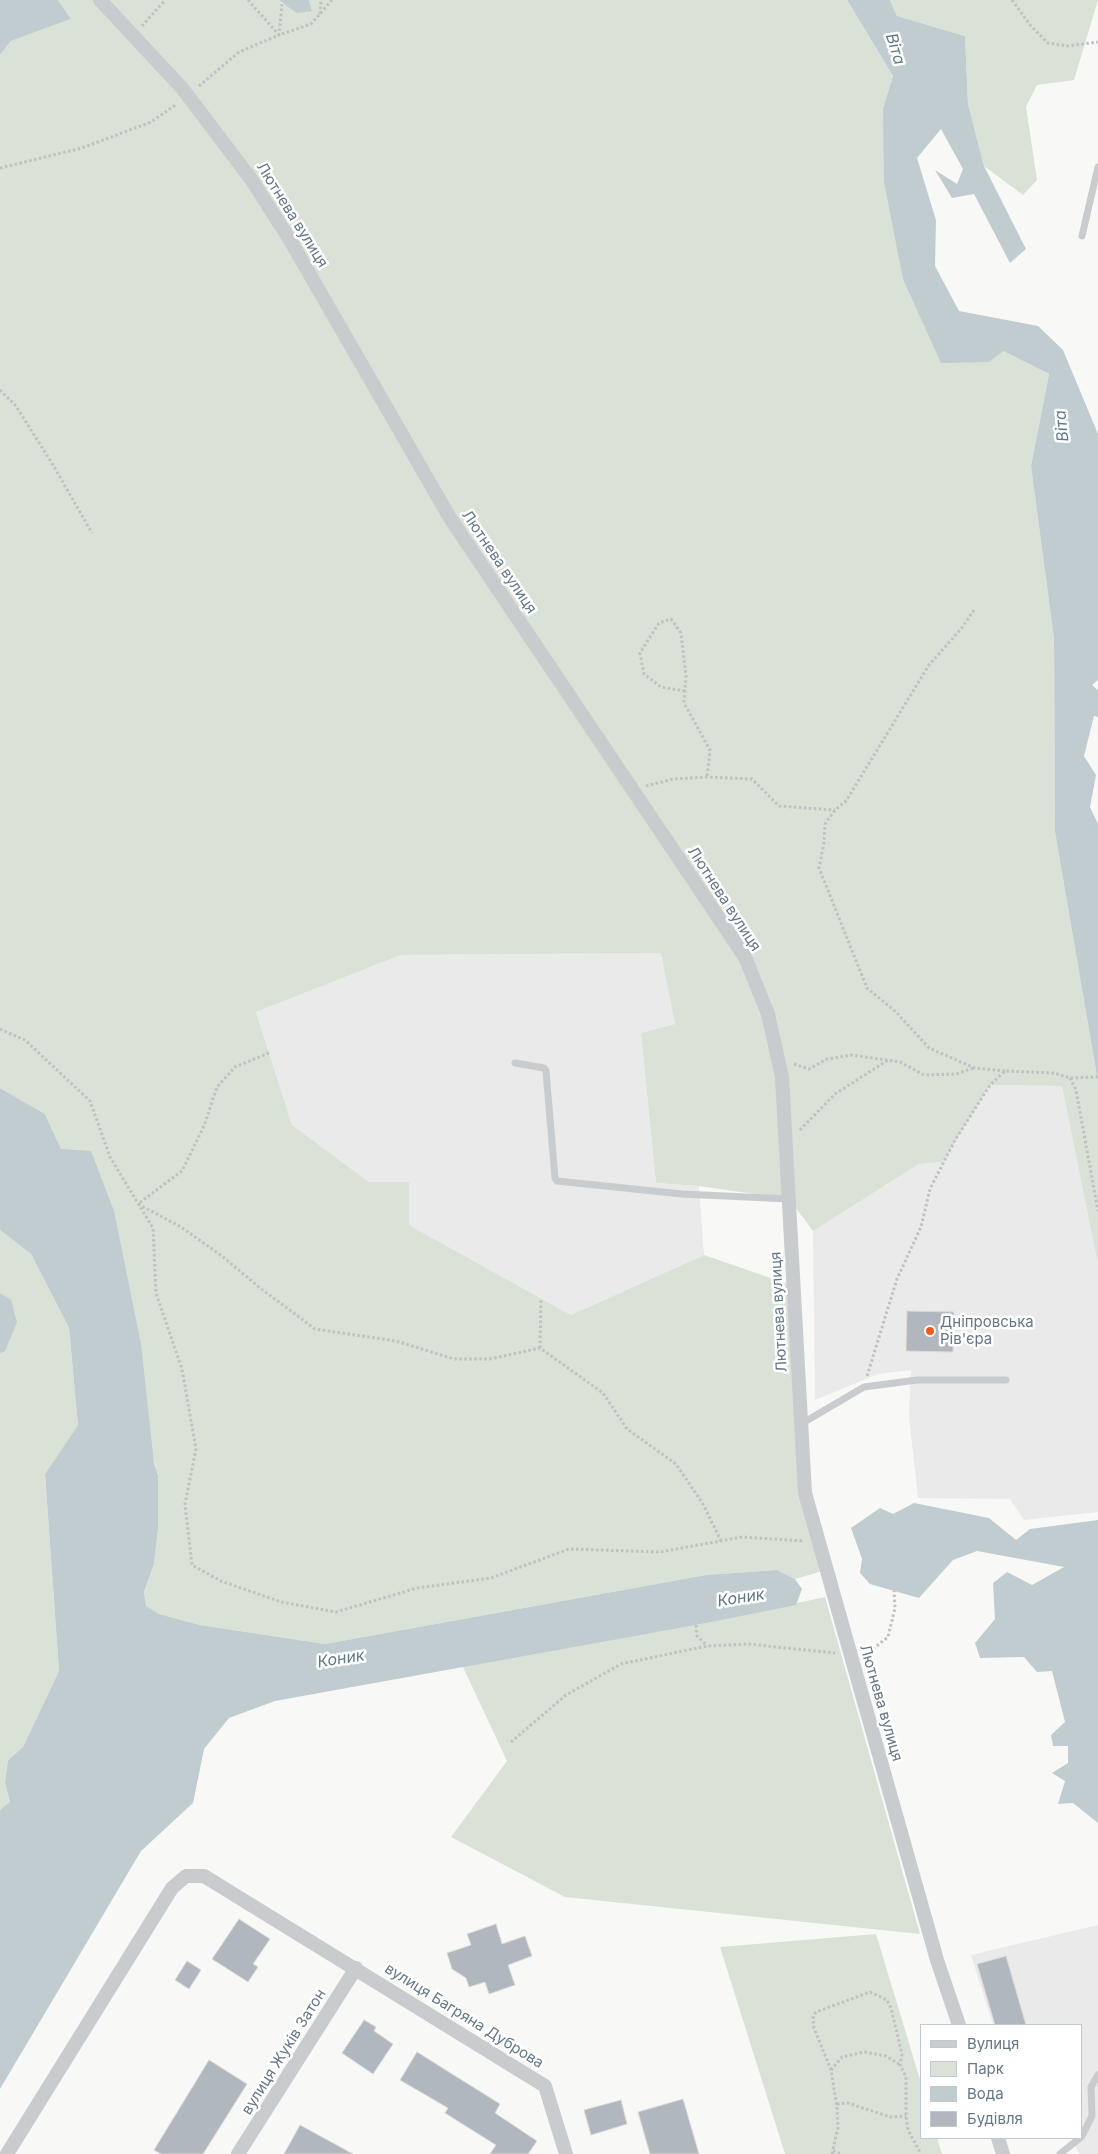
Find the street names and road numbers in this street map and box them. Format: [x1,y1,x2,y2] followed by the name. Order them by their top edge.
[252,159,332,271] street label: Лютнева вулиця
[458,507,540,617] street label: Лютнева вулиця
[684,843,764,955] street label: Лютнева вулиця
[767,1251,791,1373] street label: Лютнева вулиця
[856,1642,906,1764] street label: Лютнева вулиця
[381,1960,547,2072] street label: вулиця Багряна Дуброва
[238,1986,330,2118] street label: вулиця Жуків Затон

